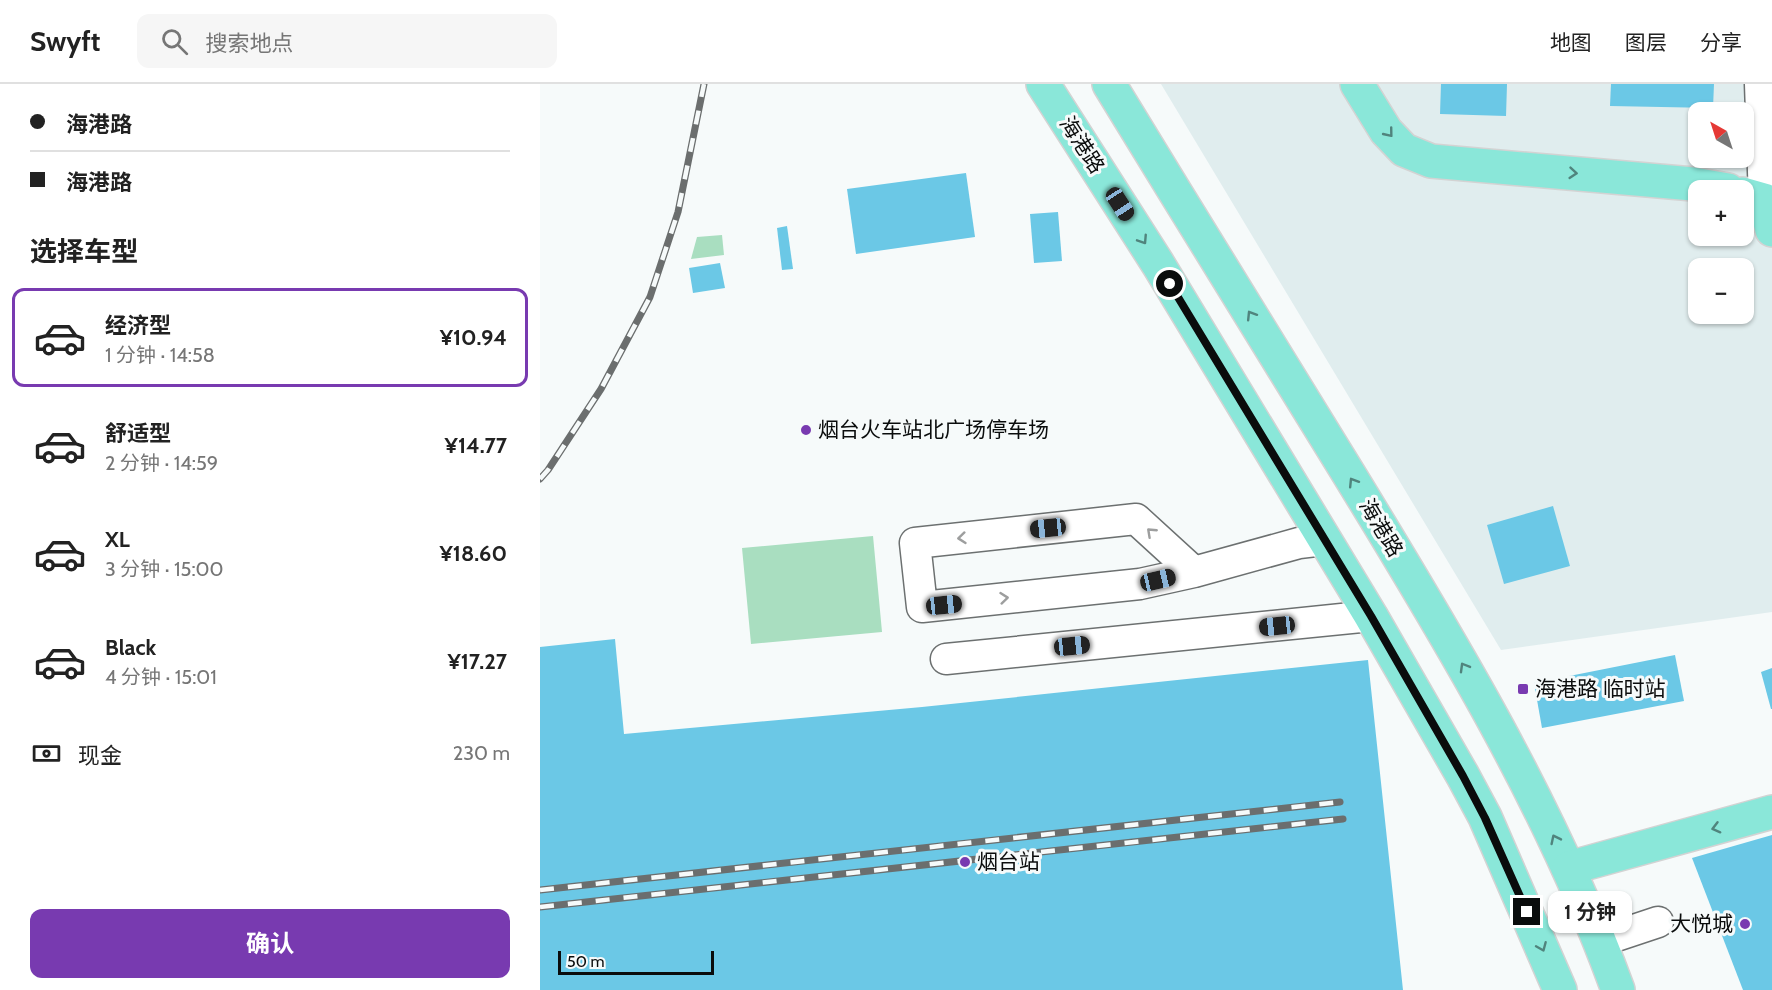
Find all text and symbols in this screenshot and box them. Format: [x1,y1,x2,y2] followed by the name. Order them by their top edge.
[137,14,557,68] search box
[30,24,101,58] text: Swyft
[158,25,191,58] icon: search
[206,30,294,57] text: 搜索地点
[1550,30,1592,55] text: 地图
[1625,30,1667,55] text: 图层
[1700,30,1742,55] text: 分享
[1688,102,1754,168] north arrow
[1688,102,1754,324] map controls
[66,111,132,138] text: 海港路
[1055,112,1110,178] street label: 海港路
[1381,126,1392,137] one-way arrow
[1569,167,1578,180] one-way arrow
[66,169,132,196] text: 海港路
[1688,180,1754,246] button: +
[1103,184,1137,224] car
[1135,233,1146,244] one-way arrow
[30,235,138,268] text: 选择车型
[1688,258,1754,324] button: −
[1156,270,1183,297] route start
[33,311,87,365] icon: car
[1248,311,1259,322] one-way arrow
[105,312,171,339] text: 经济型
[440,324,507,351] text: ¥10.94
[105,343,215,367] text: 1 分钟 · 14:58
[818,417,1049,442] place label: 烟台火车站北广场停车场
[33,419,87,473] icon: car
[105,420,171,447] text: 舒适型
[799,423,813,437] marker: 烟台火车站北广场停车场
[445,432,507,459] text: ¥14.77
[105,451,218,475] text: 2 分钟 · 14:59
[1349,478,1361,488] one-way arrow
[1354,494,1408,561] street label: 海港路
[1029,517,1067,539] car
[105,526,130,553] text: XL
[33,527,87,581] icon: car
[1147,528,1158,539] one-way arrow
[958,531,967,544] one-way arrow
[440,540,507,567] text: ¥18.60
[105,557,224,581] text: 3 分钟 · 15:00
[1138,567,1178,593] car
[1000,592,1009,605] one-way arrow
[925,594,963,616] car
[1258,615,1296,637] car
[105,634,156,661] text: Black
[33,635,87,689] icon: car
[1053,635,1091,657] car
[447,648,507,675] text: ¥17.27
[1459,663,1471,673] one-way arrow
[105,665,217,689] text: 4 分钟 · 15:01
[1535,676,1666,701] place label: 海港路 临时站
[1516,682,1530,696] marker: 海港路 临时站
[30,737,63,770] icon: cash
[453,741,510,765] text: 230 m
[78,742,122,769] text: 现金
[1711,820,1721,833] one-way arrow
[1550,835,1562,846] one-way arrow
[977,849,1040,874] place label: 烟台站
[958,855,972,869] marker: 烟台站
[1548,891,1632,933] callout: 1 分钟
[1513,898,1540,925] route end
[1564,900,1616,924] text: 1 分钟
[30,909,510,978] button: 确认
[1670,911,1733,936] place label: 大悦城
[1738,917,1752,931] marker: 大悦城
[1535,941,1547,952] one-way arrow
[558,948,714,976] scale bar
[567,952,604,971] text: 50 m

